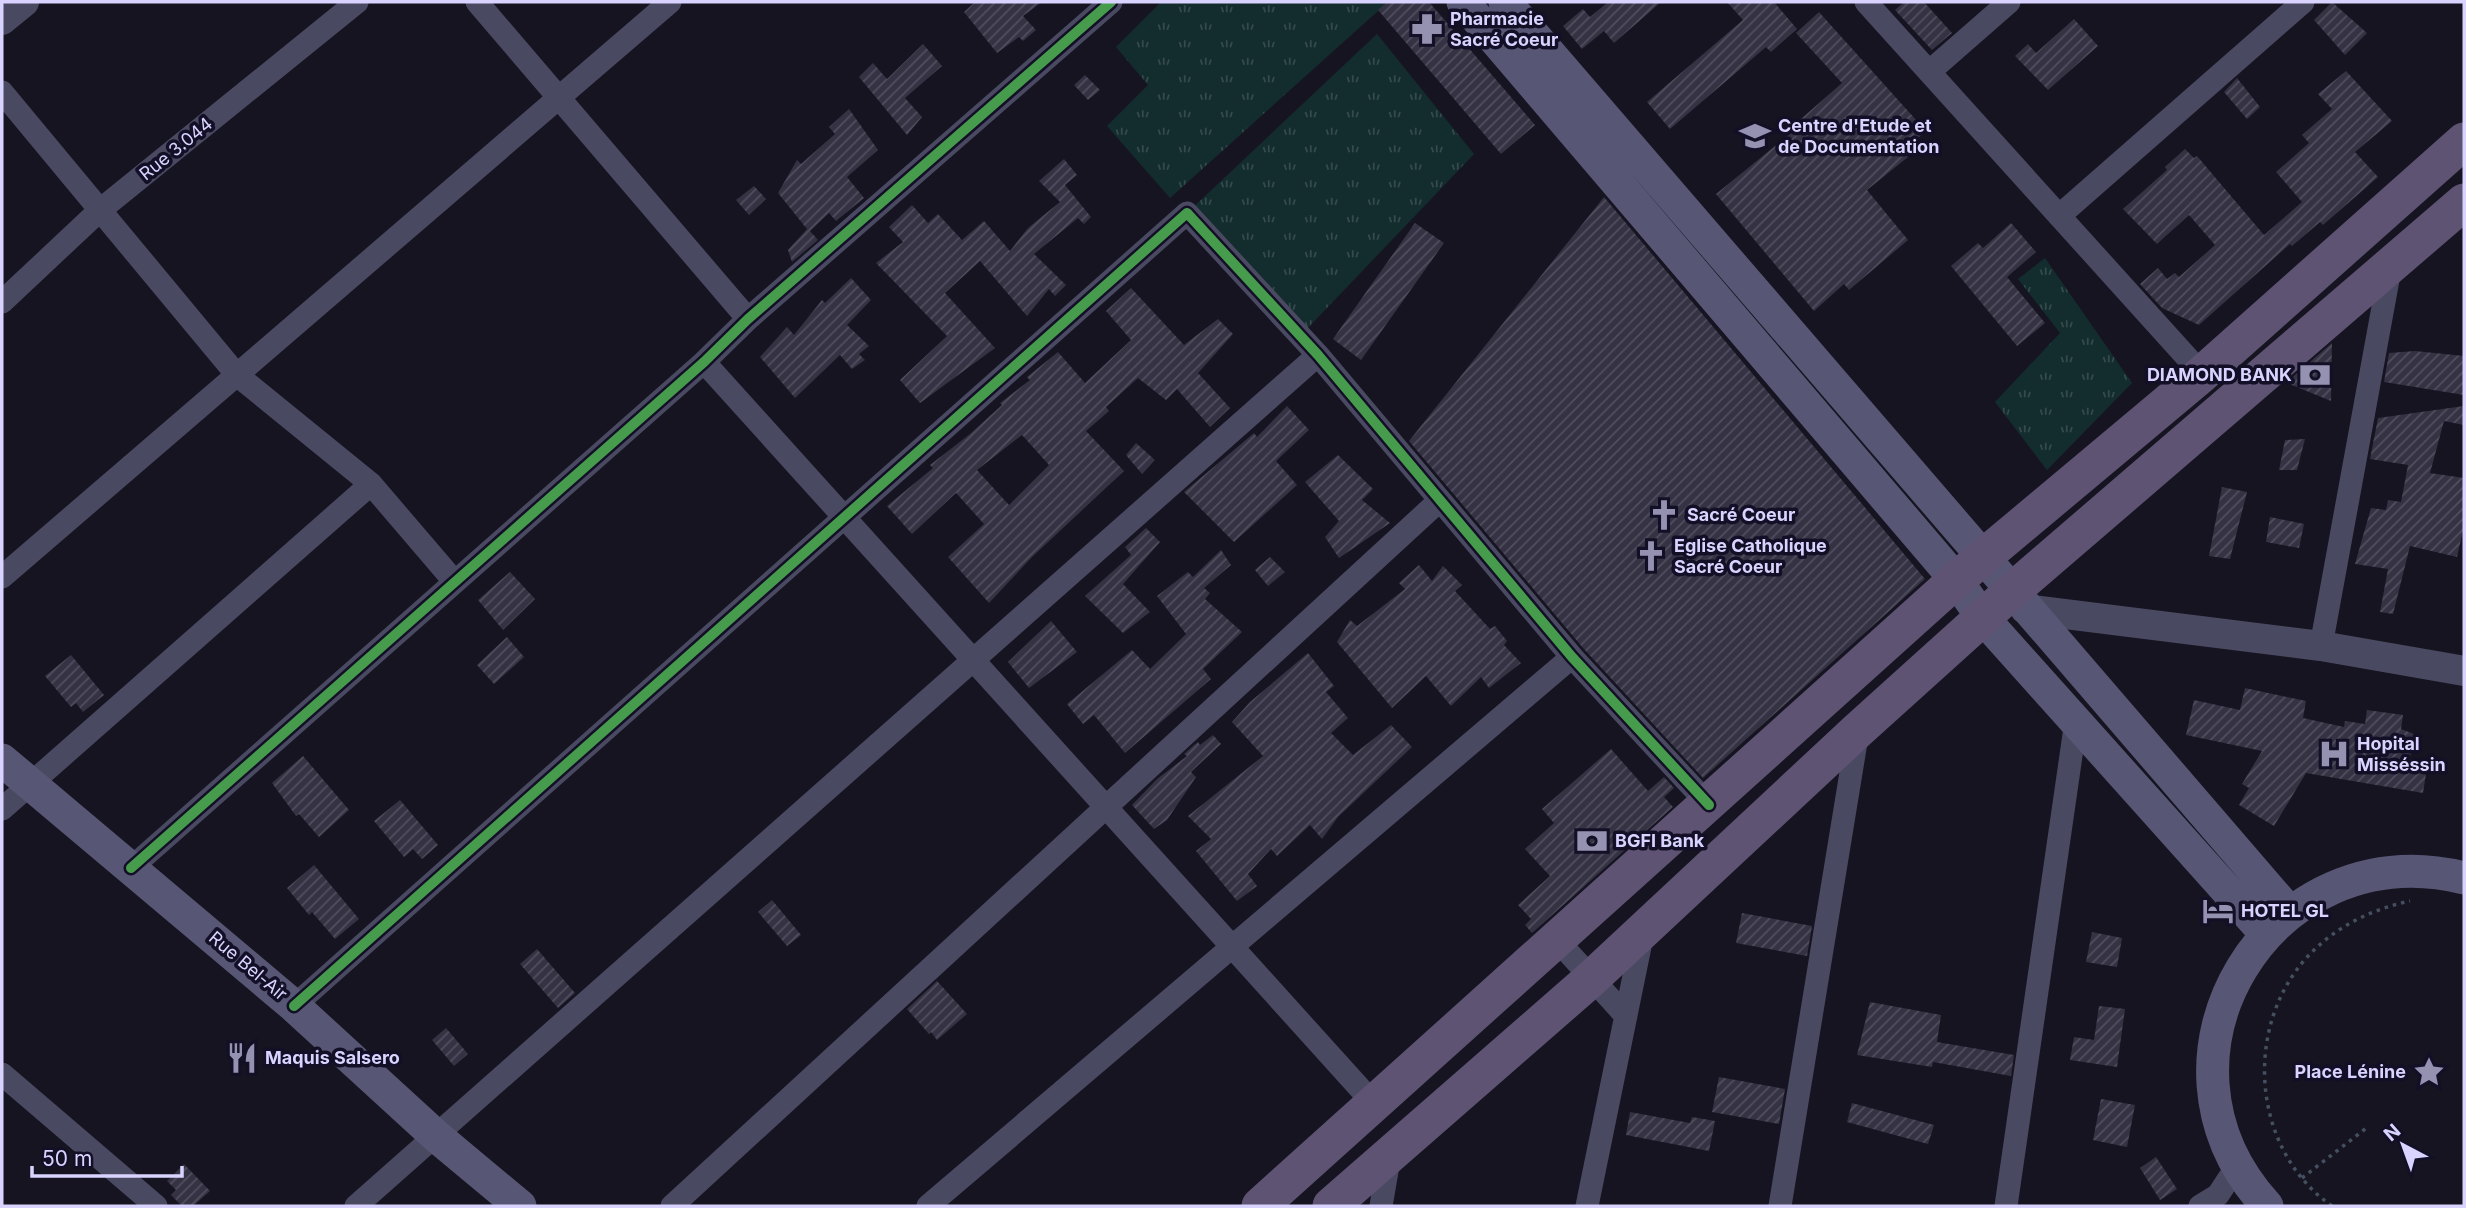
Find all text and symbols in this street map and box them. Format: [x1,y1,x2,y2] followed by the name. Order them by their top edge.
[1450,8,1558,50] place label: Pharmacie Sacré Coeur
[1410,12,1444,46] pharmacy icon: Pharmacie Sacré Coeur
[135,113,216,184] street label: Rue 3.044
[1778,115,1939,157] place label: Centre d'Etude et de Documentation
[1738,119,1772,153] school or university icon: Centre d'Etude et de Documentation
[2298,358,2332,392] bank icon: DIAMOND BANK
[2147,364,2292,385] place label: DIAMOND BANK
[1647,498,1681,532] church icon: Sacré Coeur
[1687,504,1795,525] place label: Sacré Coeur
[1674,535,1827,577] place label: Eglise Catholique Sacré Coeur
[1634,539,1668,573] church icon: Eglise Catholique Sacré Coeur
[2357,733,2446,775] place label: Hopital Misséssin
[2317,737,2351,771] hospital icon: Hopital Misséssin
[1575,824,1609,858] bank icon: BGFI Bank
[1615,830,1705,851] place label: BGFI Bank
[2201,894,2235,928] hotel icon: HOTEL GL
[2241,900,2329,921] place label: HOTEL GL
[205,927,292,1005] street label: Rue Bel-Air
[225,1041,259,1075] restaurant icon: Maquis Salsero
[265,1047,400,1068] place label: Maquis Salsero
[2412,1055,2446,1089] place icon: Place Lénine
[2295,1061,2406,1082] place label: Place Lénine
[2368,1110,2438,1180] north arrow
[2379,1119,2405,1146] text: N
[32,1134,182,1178] scale bar
[42,1146,92,1171] text: 50 m

